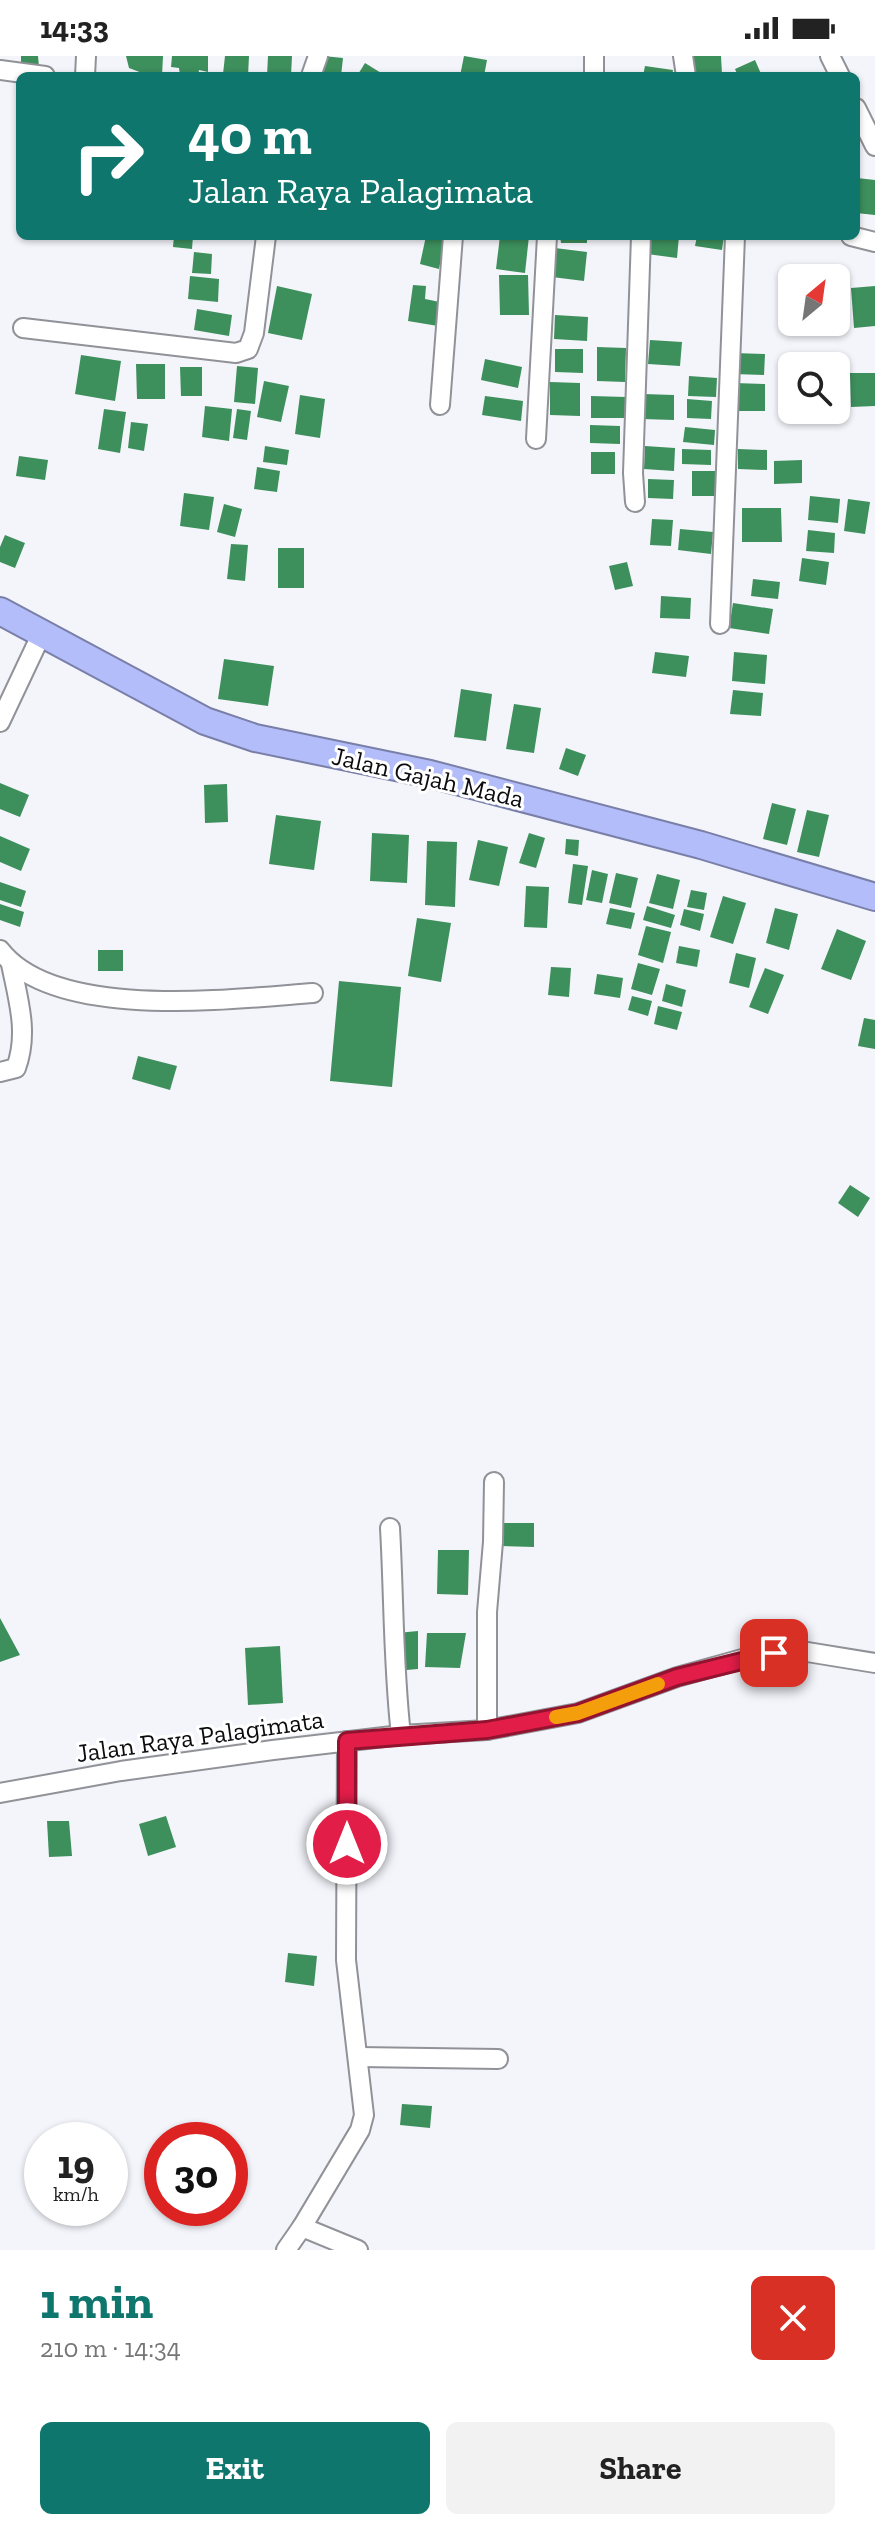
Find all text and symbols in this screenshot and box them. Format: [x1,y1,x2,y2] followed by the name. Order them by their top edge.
[40,10,109,46] text: 14:33
[188,101,312,168] text: 40 m
[56,104,160,208] icon: right
[188,169,533,212] text: Jalan Raya Palagimata
[778,264,850,336] north arrow
[778,264,850,424] map controls
[778,352,850,424] button: search
[329,739,527,815] street label: Jalan Gajah Mada
[740,1619,808,1687] pin
[752,1631,796,1675] icon: arrive
[74,1703,326,1769] street label: Jalan Raya Palagimata
[305,1802,389,1886] position arrow
[144,2122,248,2226] speed limit sign: 30
[57,2140,95,2188] text: 19
[53,2182,99,2206] text: km/h
[40,2273,153,2330] text: 1 min
[751,2276,835,2360] button: close
[40,2332,181,2364] text: 210 m · 14:34
[40,2422,430,2514] button: Exit
[446,2422,835,2514] button: Share

